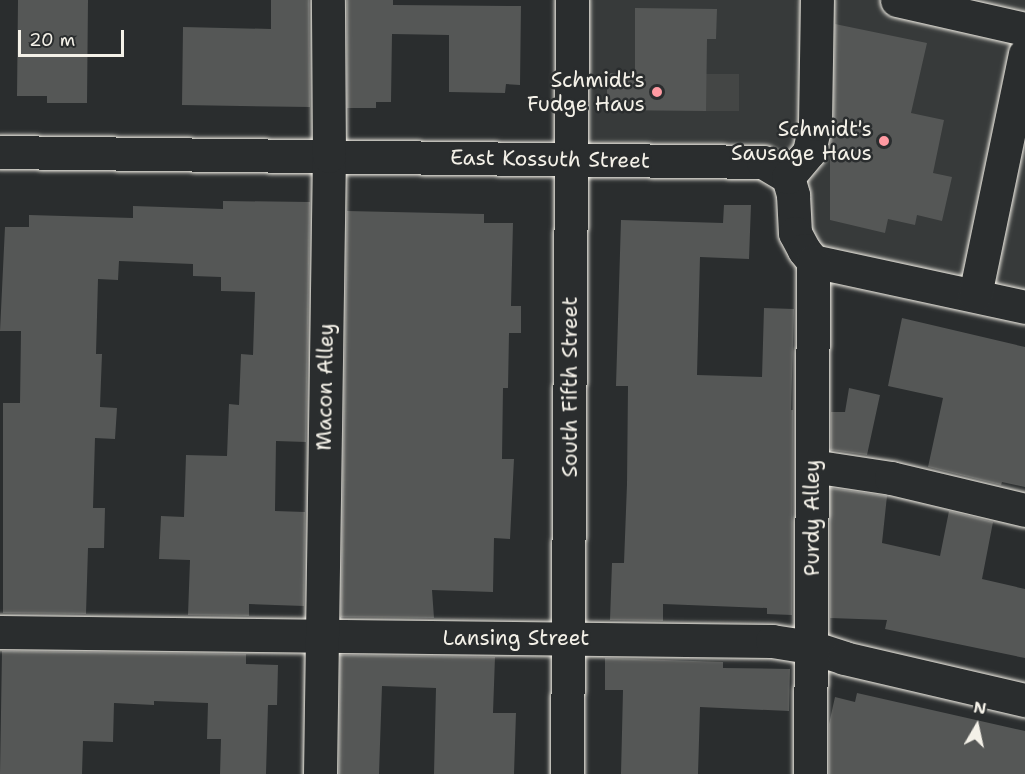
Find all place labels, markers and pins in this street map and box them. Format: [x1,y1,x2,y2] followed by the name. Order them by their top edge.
[527,67,645,117] place label: Schmidt's Fudge Haus
[650,85,664,99] marker: Schmidt's Fudge Haus
[731,116,872,166] place label: Schmidt's Sausage Haus
[877,134,891,148] marker: Schmidt's Sausage Haus

